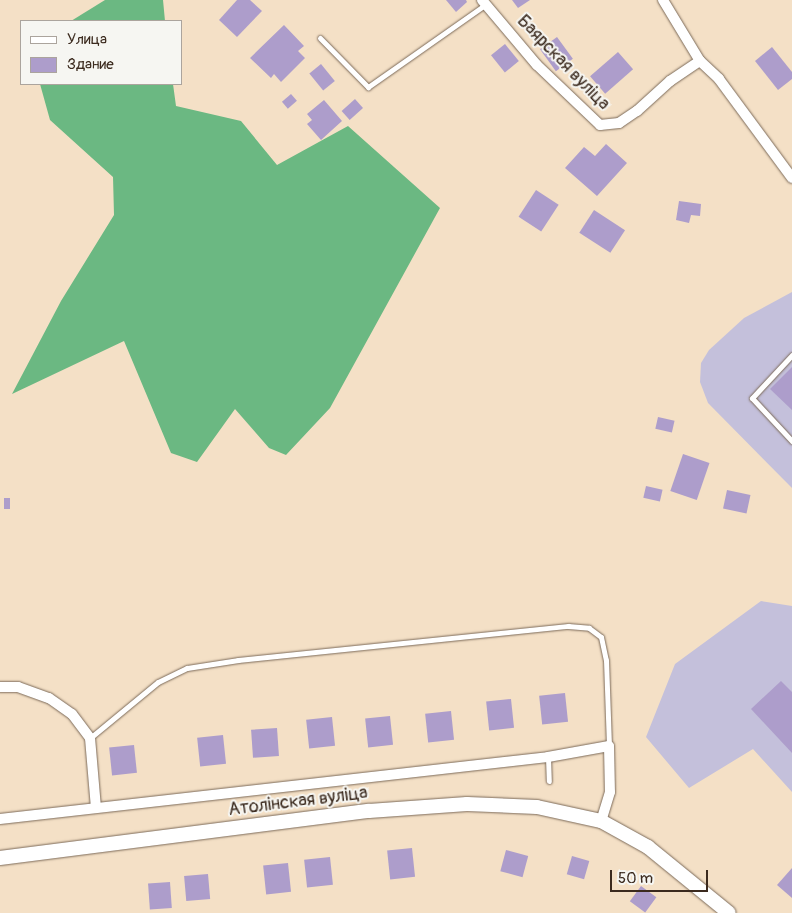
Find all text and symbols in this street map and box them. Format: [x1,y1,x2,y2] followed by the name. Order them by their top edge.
[512,11,614,115] street label: Баярская вуліца
[20,20,182,85] legend
[67,30,107,49] text: Улица
[67,55,114,74] text: Здание
[227,783,369,821] street label: Атолінская вуліца
[612,860,710,892] scale bar
[618,869,653,888] text: 50 m

